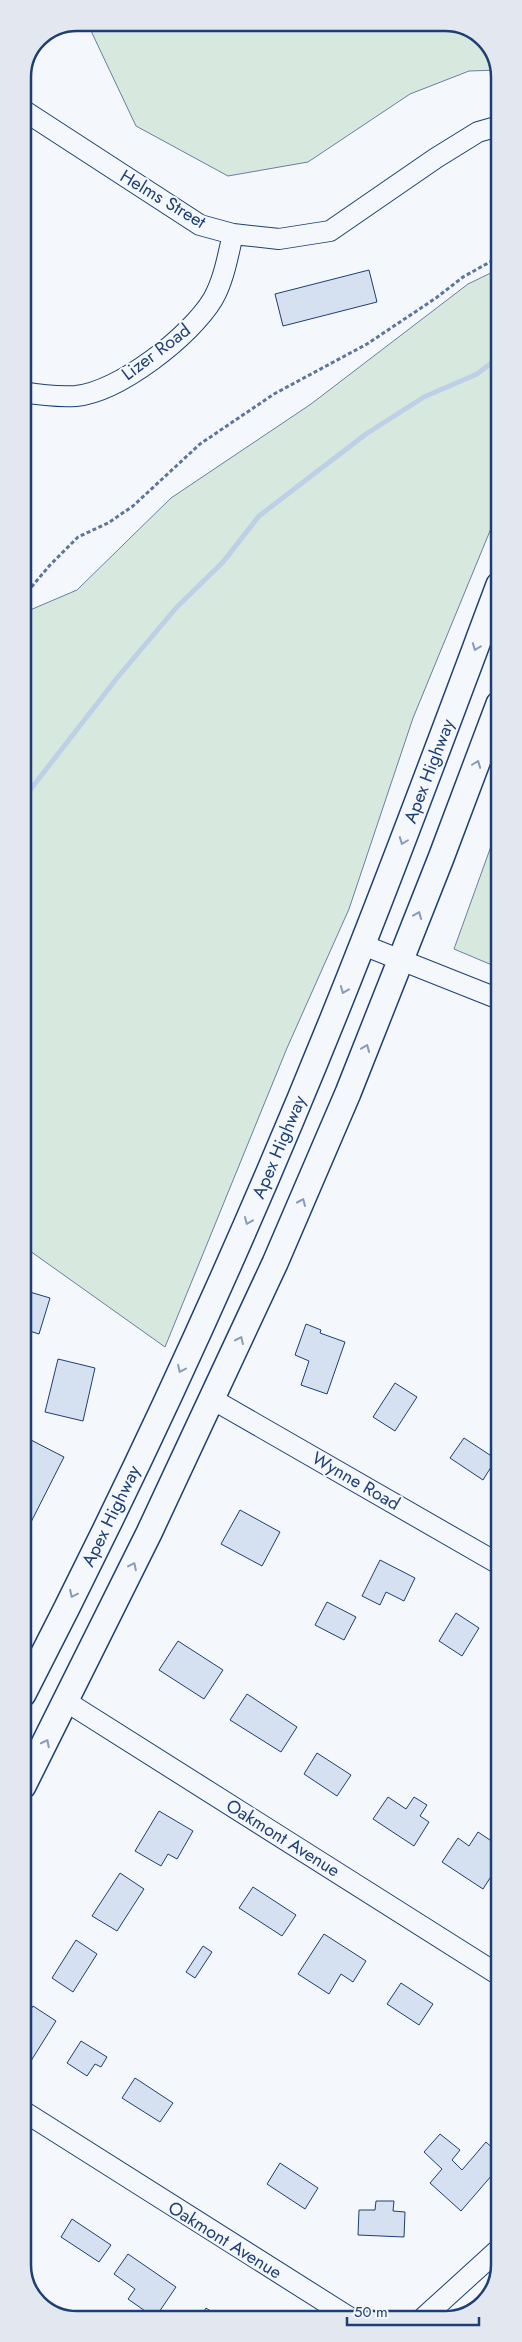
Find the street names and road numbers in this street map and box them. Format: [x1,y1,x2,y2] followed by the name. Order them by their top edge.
[115,163,211,235] street label: Helms Street
[116,317,196,387] street label: Lizer Road
[397,715,461,827] street label: Apex Highway
[246,1091,312,1203] street label: Apex Highway
[307,1445,405,1517] street label: Wynne Road
[75,1461,147,1571] street label: Apex Highway
[221,1793,345,1883] street label: Oakmont Avenue
[163,2195,287,2285] street label: Oakmont Avenue

